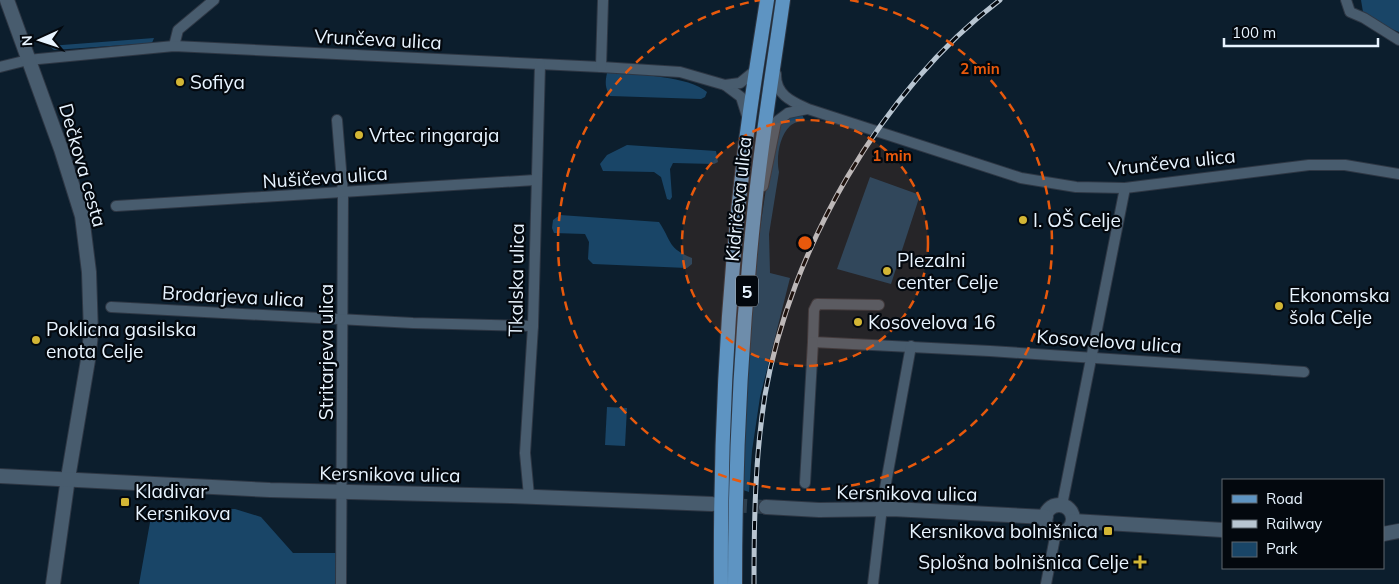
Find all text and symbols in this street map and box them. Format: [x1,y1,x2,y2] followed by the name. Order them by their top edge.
[15,15,65,65] north arrow
[1224,15,1378,47] scale bar
[1232,23,1276,42] text: 100 m
[314,24,442,54] street label: Vrunčeva ulica
[18,35,36,46] text: N
[960,59,1000,78] text: 2 min
[190,70,245,94] place label: Sofiya
[174,76,186,88] marker: Sofiya
[54,100,112,230] street label: Dečkova cesta
[369,123,499,147] place label: Vrtec ringaraja
[353,129,365,141] marker: Vrtec ringaraja
[719,135,757,263] street label: Kidričeva ulica
[1107,143,1237,181] street label: Vrunčeva ulica
[872,146,912,165] text: 1 min
[262,161,388,193] street label: Nušičeva ulica
[1033,208,1121,232] place label: I. OŠ Celje
[1017,214,1029,226] marker: I. OŠ Celje
[503,223,529,337] street label: Tkalska ulica
[796,234,814,252] centre of rings
[897,248,998,294] place label: Plezalni center Celje
[881,265,893,277] marker: Plezalni center Celje
[736,276,758,306] road number: 5
[161,280,305,312] street label: Brodarjeva ulica
[1289,283,1390,329] place label: Ekonomska šola Celje
[314,284,338,420] street label: Stritarjeva ulica
[1273,300,1285,312] marker: Ekonomska šola Celje
[868,310,995,334] place label: Kosovelova 16
[852,316,864,328] marker: Kosovelova 16
[46,317,196,363] place label: Poklicna gasilska enota Celje
[1036,324,1182,358] street label: Kosovelova ulica
[30,334,42,346] marker: Poklicna gasilska enota Celje
[319,461,461,487] street label: Kersnikova ulica
[135,479,231,525] place label: Kladivar Kersnikova
[1222,479,1384,569] legend
[836,480,978,506] street label: Kersnikova ulica
[1266,489,1303,508] text: Road
[119,496,131,508] marker: Kladivar Kersnikova
[1266,514,1322,533] text: Railway
[909,519,1098,543] place label: Kersnikova bolnišnica
[1102,525,1114,537] marker: Kersnikova bolnišnica
[1266,539,1298,558] text: Park
[918,550,1129,574] place label: Splošna bolnišnica Celje
[1133,555,1147,569] marker: Splošna bolnišnica Celje

